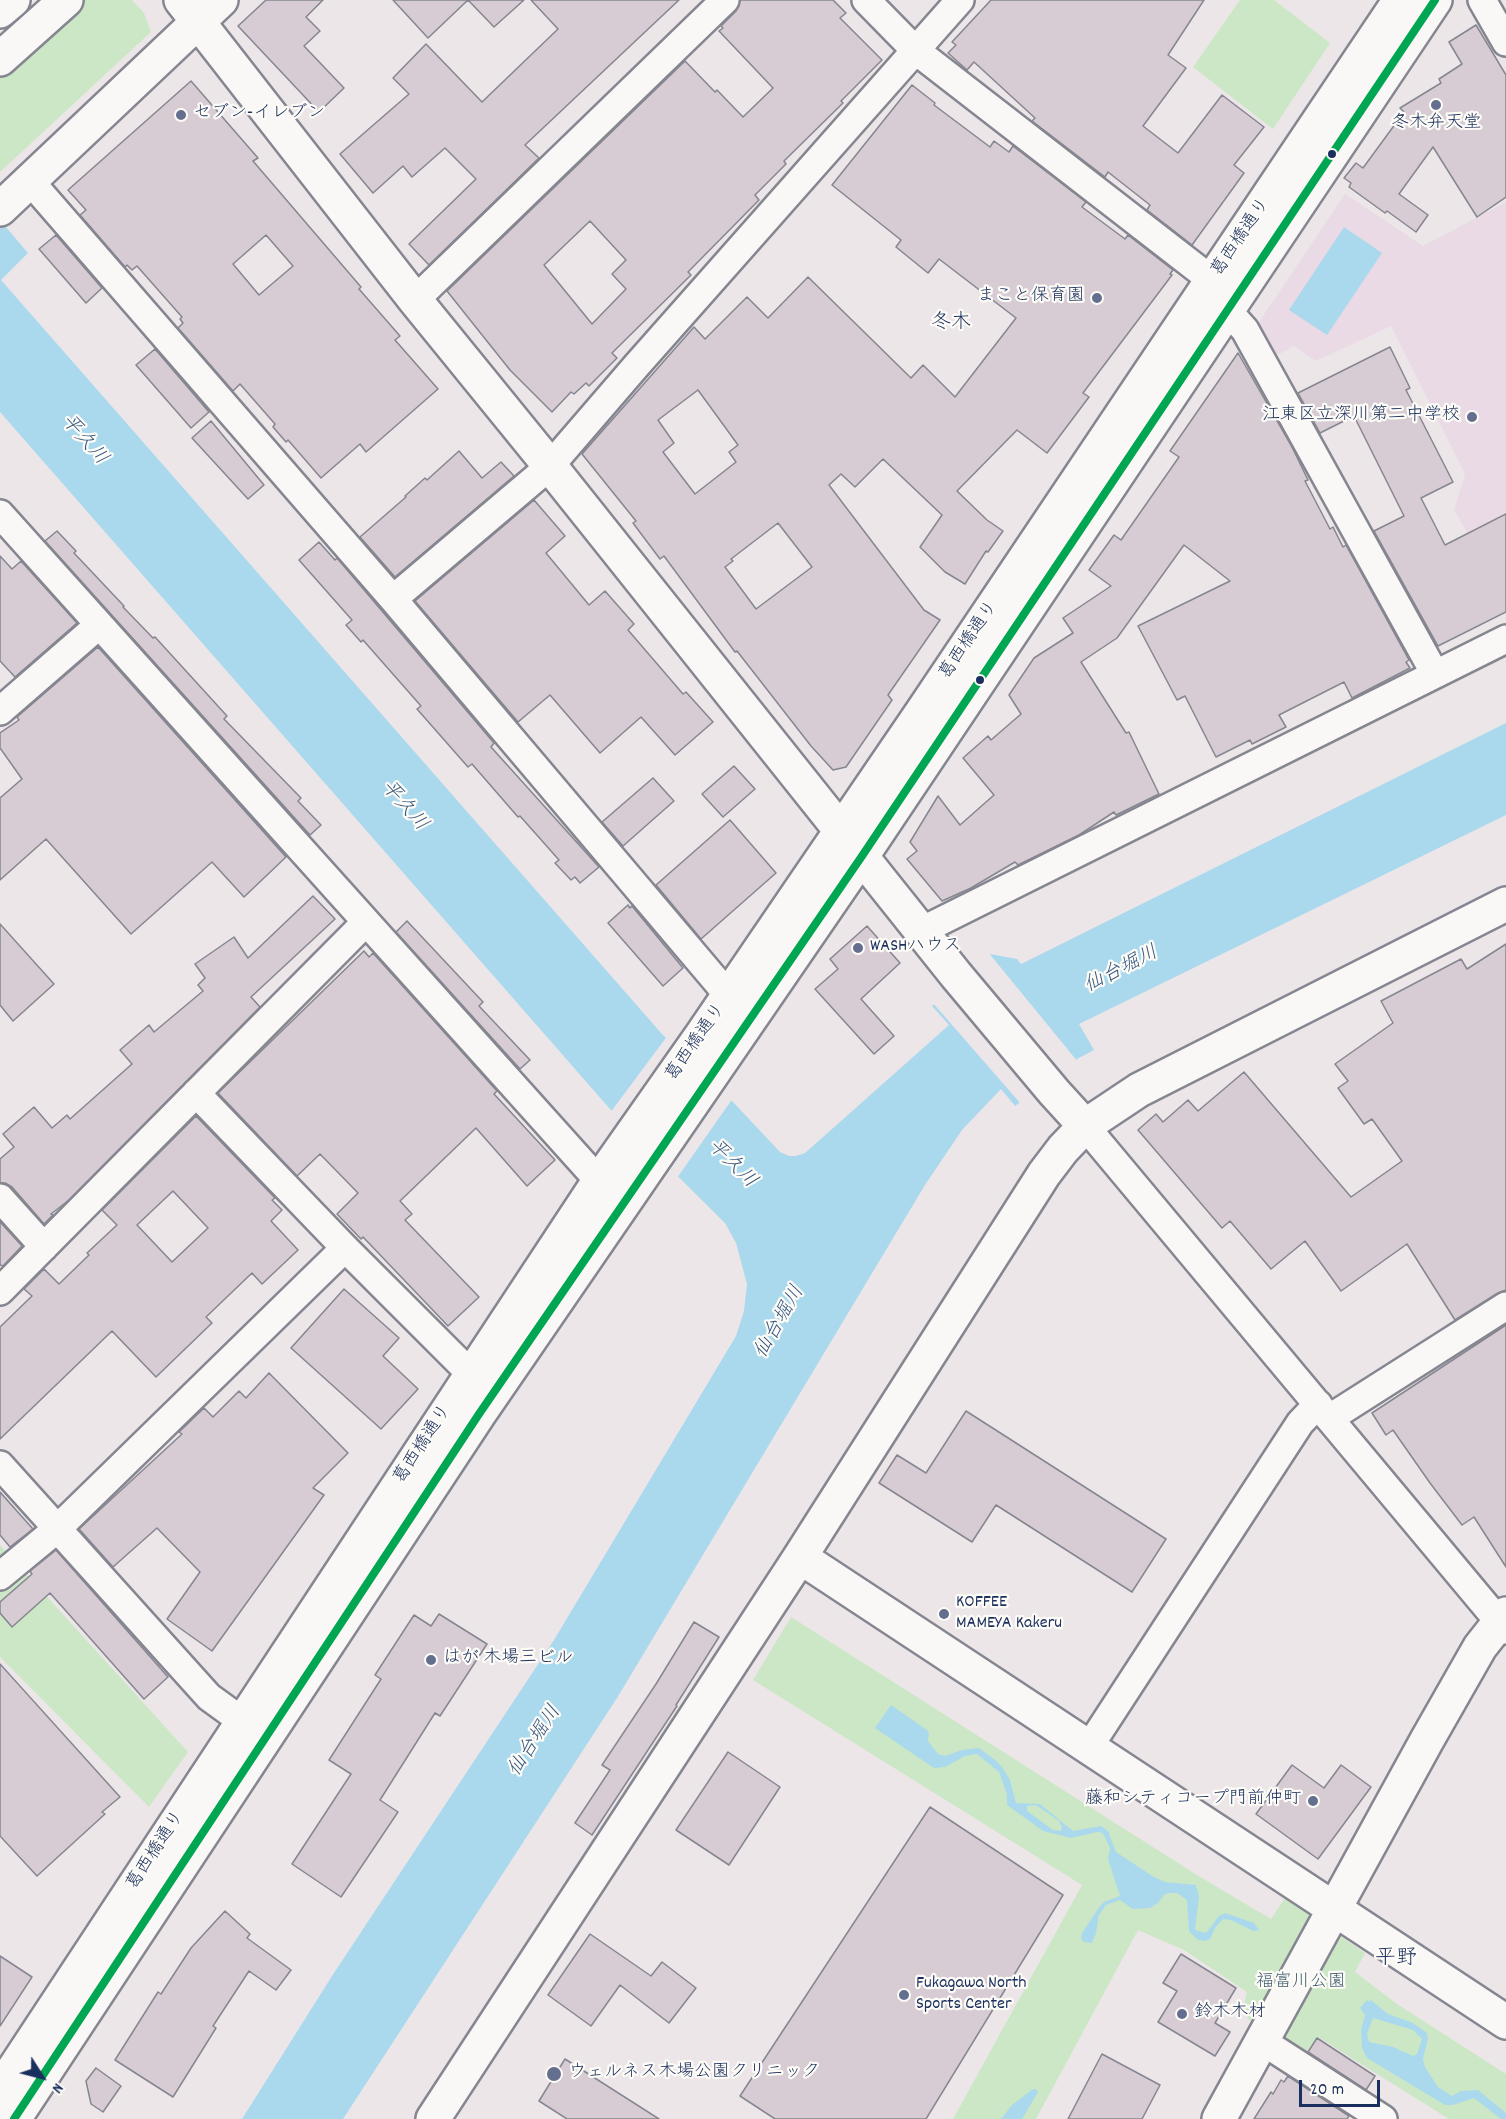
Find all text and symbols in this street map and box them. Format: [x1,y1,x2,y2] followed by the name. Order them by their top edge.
[1429,98,1443,112] marker: 冬木弁天堂
[193,104,325,126] place label: セブン-イレブン
[174,108,188,122] marker: セブン-イレブン
[1391,114,1481,136] place label: 冬木弁天堂
[1326,148,1338,160] unlabelled marker
[1208,195,1276,281] street label: 葛西橋通り
[977,287,1085,309] place label: まこと保育園
[1090,291,1104,305] marker: まこと保育園
[931,312,971,336] district label: 冬木
[1262,406,1460,428] place label: 江東区立深川第二中学校
[54,410,112,472] water label: 平久川
[1465,410,1479,424] marker: 江東区立深川第二中学校
[936,598,1004,684] street label: 葛西橋通り
[974,674,986,686] unlabelled marker
[374,776,432,838] water label: 平久川
[870,937,961,959] place label: WASHハウス
[851,941,865,955] marker: WASHハウス
[1081,942,1163,1000] water label: 仙台堀川
[662,1000,732,1086] street label: 葛西橋通り
[701,1135,761,1195] water label: 平久川
[751,1282,811,1364] water label: 仙台堀川
[390,1401,458,1489] street label: 葛西橋通り
[956,1593,1062,1636] place label: KOFFEE MAMEYA Kakeru
[937,1607,951,1621] marker: KOFFEE MAMEYA Kakeru
[443,1649,573,1671] place label: はが 木場三ビル
[424,1653,438,1667] marker: はが 木場三ビル
[504,1702,568,1782] water label: 仙台堀川
[1085,1790,1301,1812] place label: 藤和シティコープ門前仲町
[1306,1794,1320,1808] marker: 藤和シティコープ門前仲町
[123,1807,191,1895] street label: 葛西橋通り
[1375,1947,1417,1973] district label: 平野
[1256,1973,1346,1995] park label: 福富川公園
[916,1974,1027,2016] place label: Fukagawa North Sports Center
[897,1988,911,2002] marker: Fukagawa North Sports Center
[1194,2003,1266,2025] place label: 鈴木木材
[1175,2007,1189,2021] marker: 鈴木木材
[12,2047,72,2107] north arrow
[568,2063,820,2085] place label: ウェルネス木場公園クリニック
[545,2065,563,2083] marker: ウェルネス木場公園クリニック
[1302,2068,1383,2106] scale bar
[45,2078,69,2098] text: N
[1310,2078,1344,2103] text: 20 m

